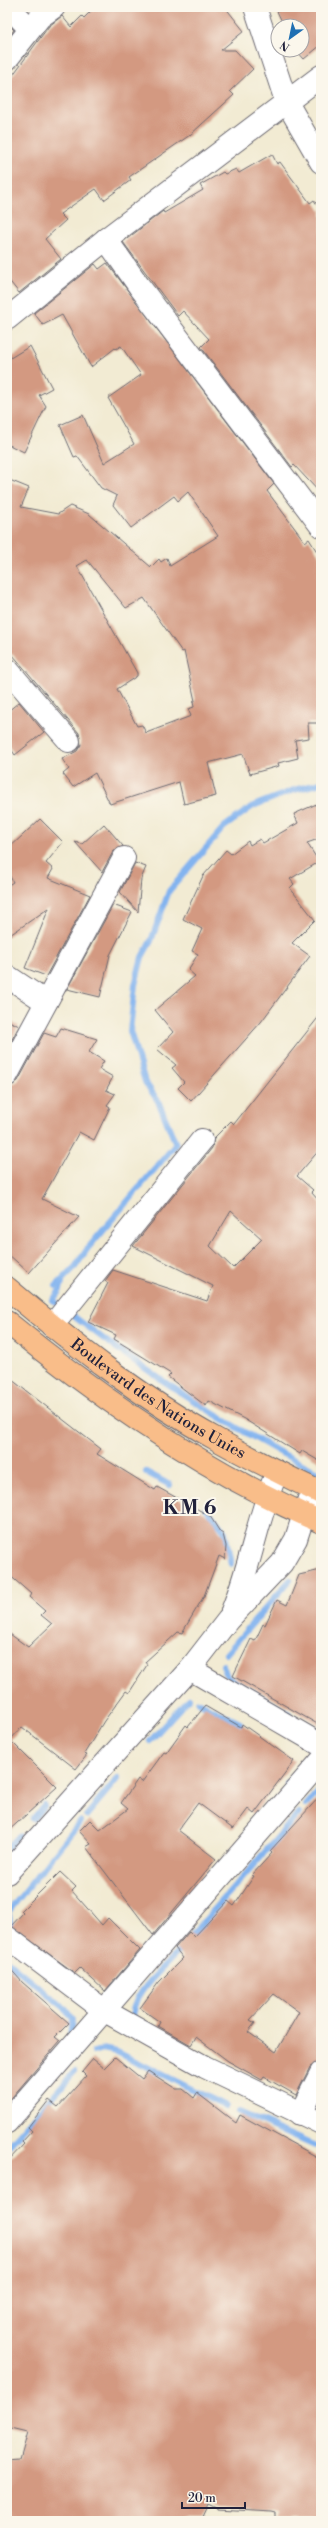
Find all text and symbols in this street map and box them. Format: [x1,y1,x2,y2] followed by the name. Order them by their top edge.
[270,18,310,58] north arrow
[277,37,293,54] text: N
[66,1333,249,1463] street label: Boulevard des Nations Unies
[163,1496,217,1521] district label: KM 6
[182,2484,245,2510] scale bar
[188,2491,216,2506] text: 20 m

